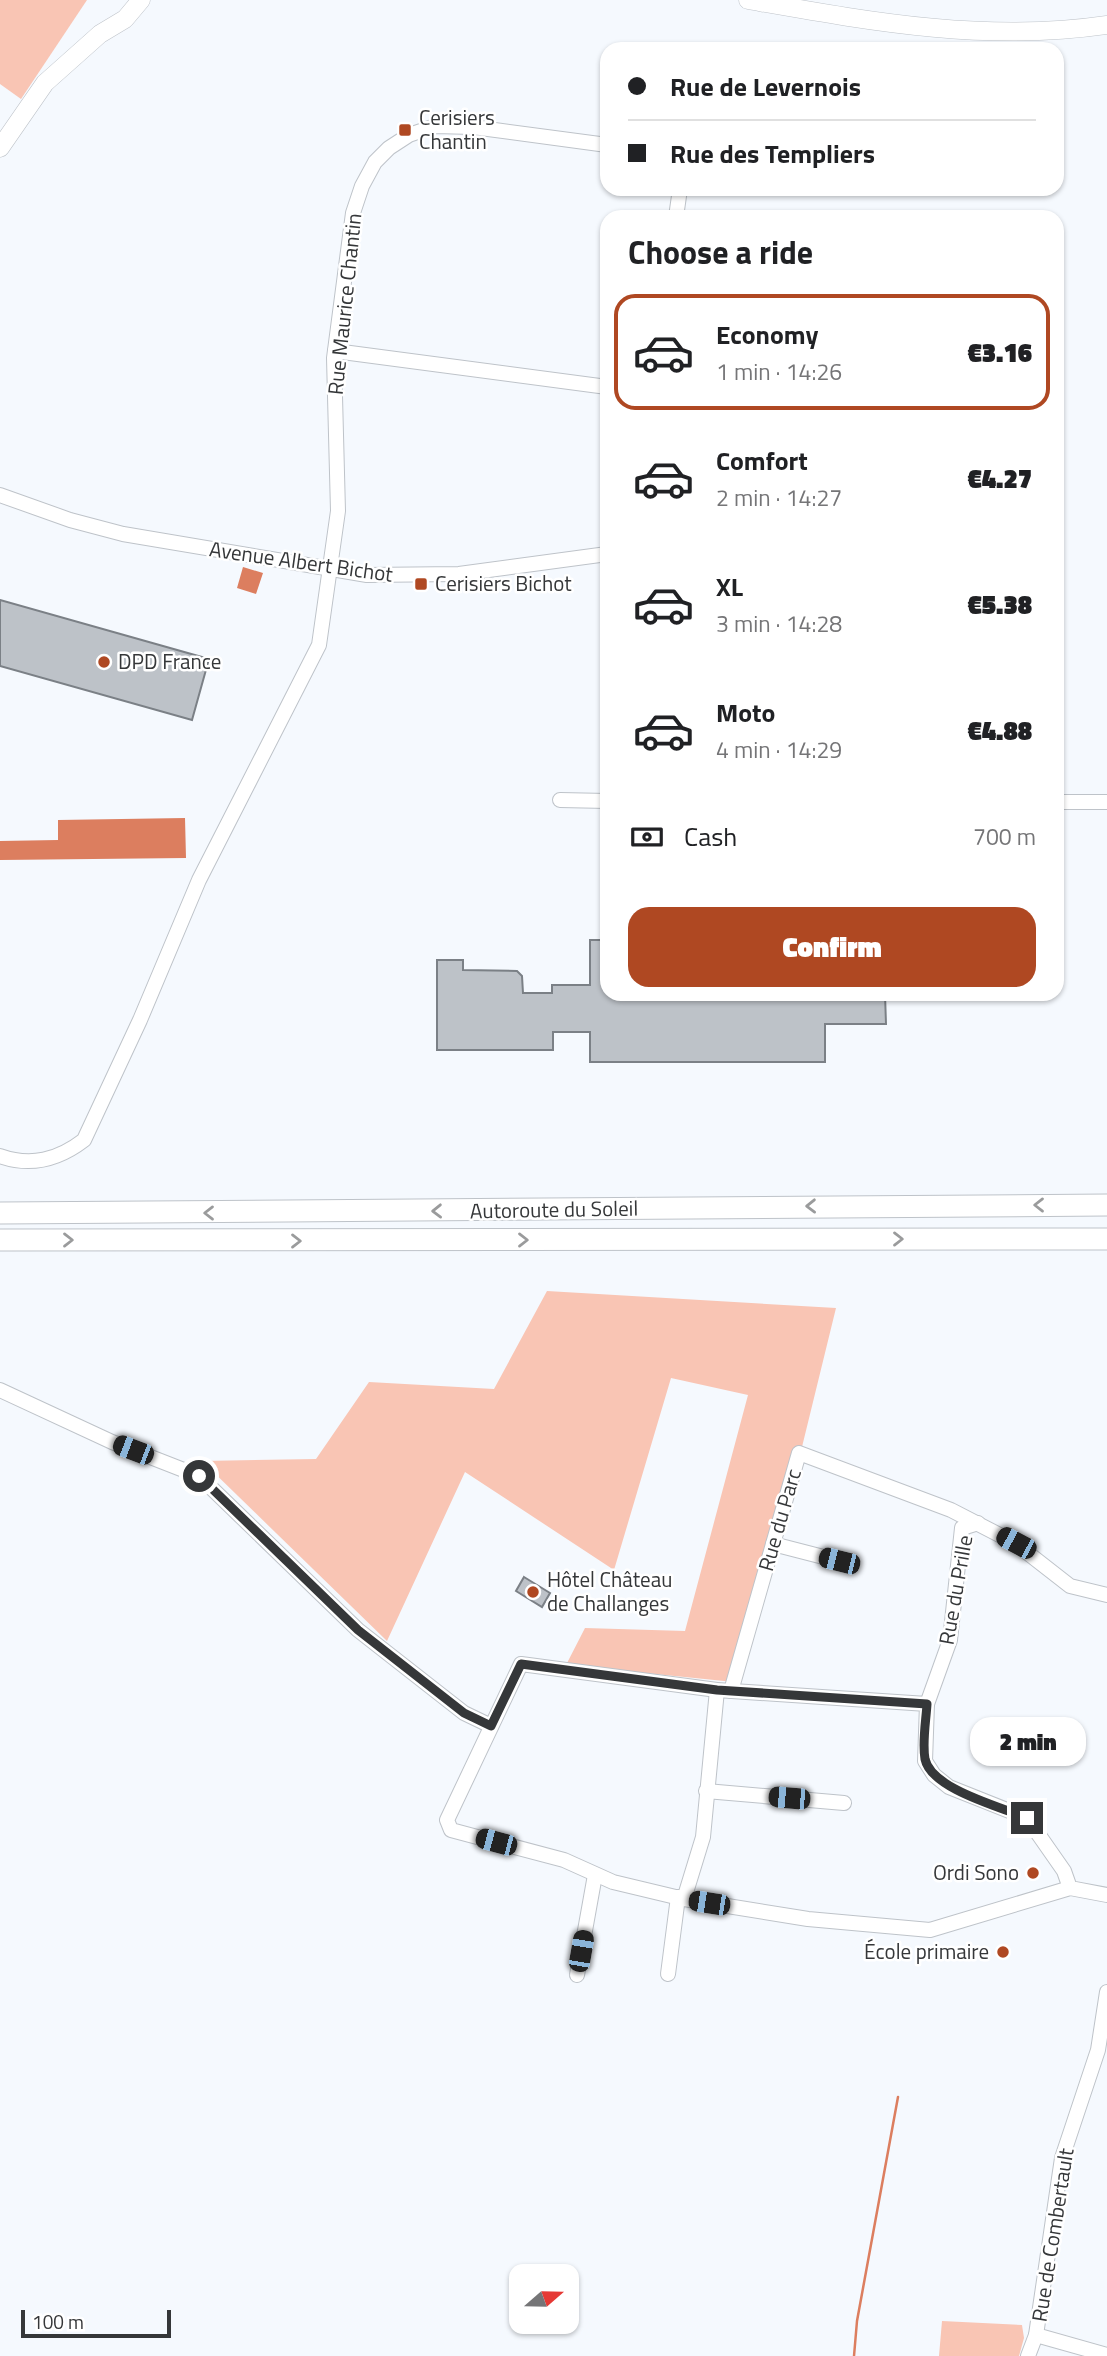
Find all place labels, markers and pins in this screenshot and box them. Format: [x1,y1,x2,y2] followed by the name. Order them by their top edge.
[419,101,495,157] place label: Cerisiers Chantin
[397,122,413,138] marker: Cerisiers Chantin
[435,567,572,599] place label: Cerisiers Bichot
[413,576,429,592] marker: Cerisiers Bichot
[118,645,221,677] place label: DPD France
[96,654,112,670] marker: DPD France
[547,1563,672,1619] place label: Hôtel Château de Challanges
[525,1584,541,1600] marker: Hôtel Château de Challanges
[933,1856,1019,1888] place label: Ordi Sono
[1025,1865,1041,1881] marker: Ordi Sono
[864,1935,989,1967] place label: École primaire
[995,1944,1011,1960] marker: École primaire

